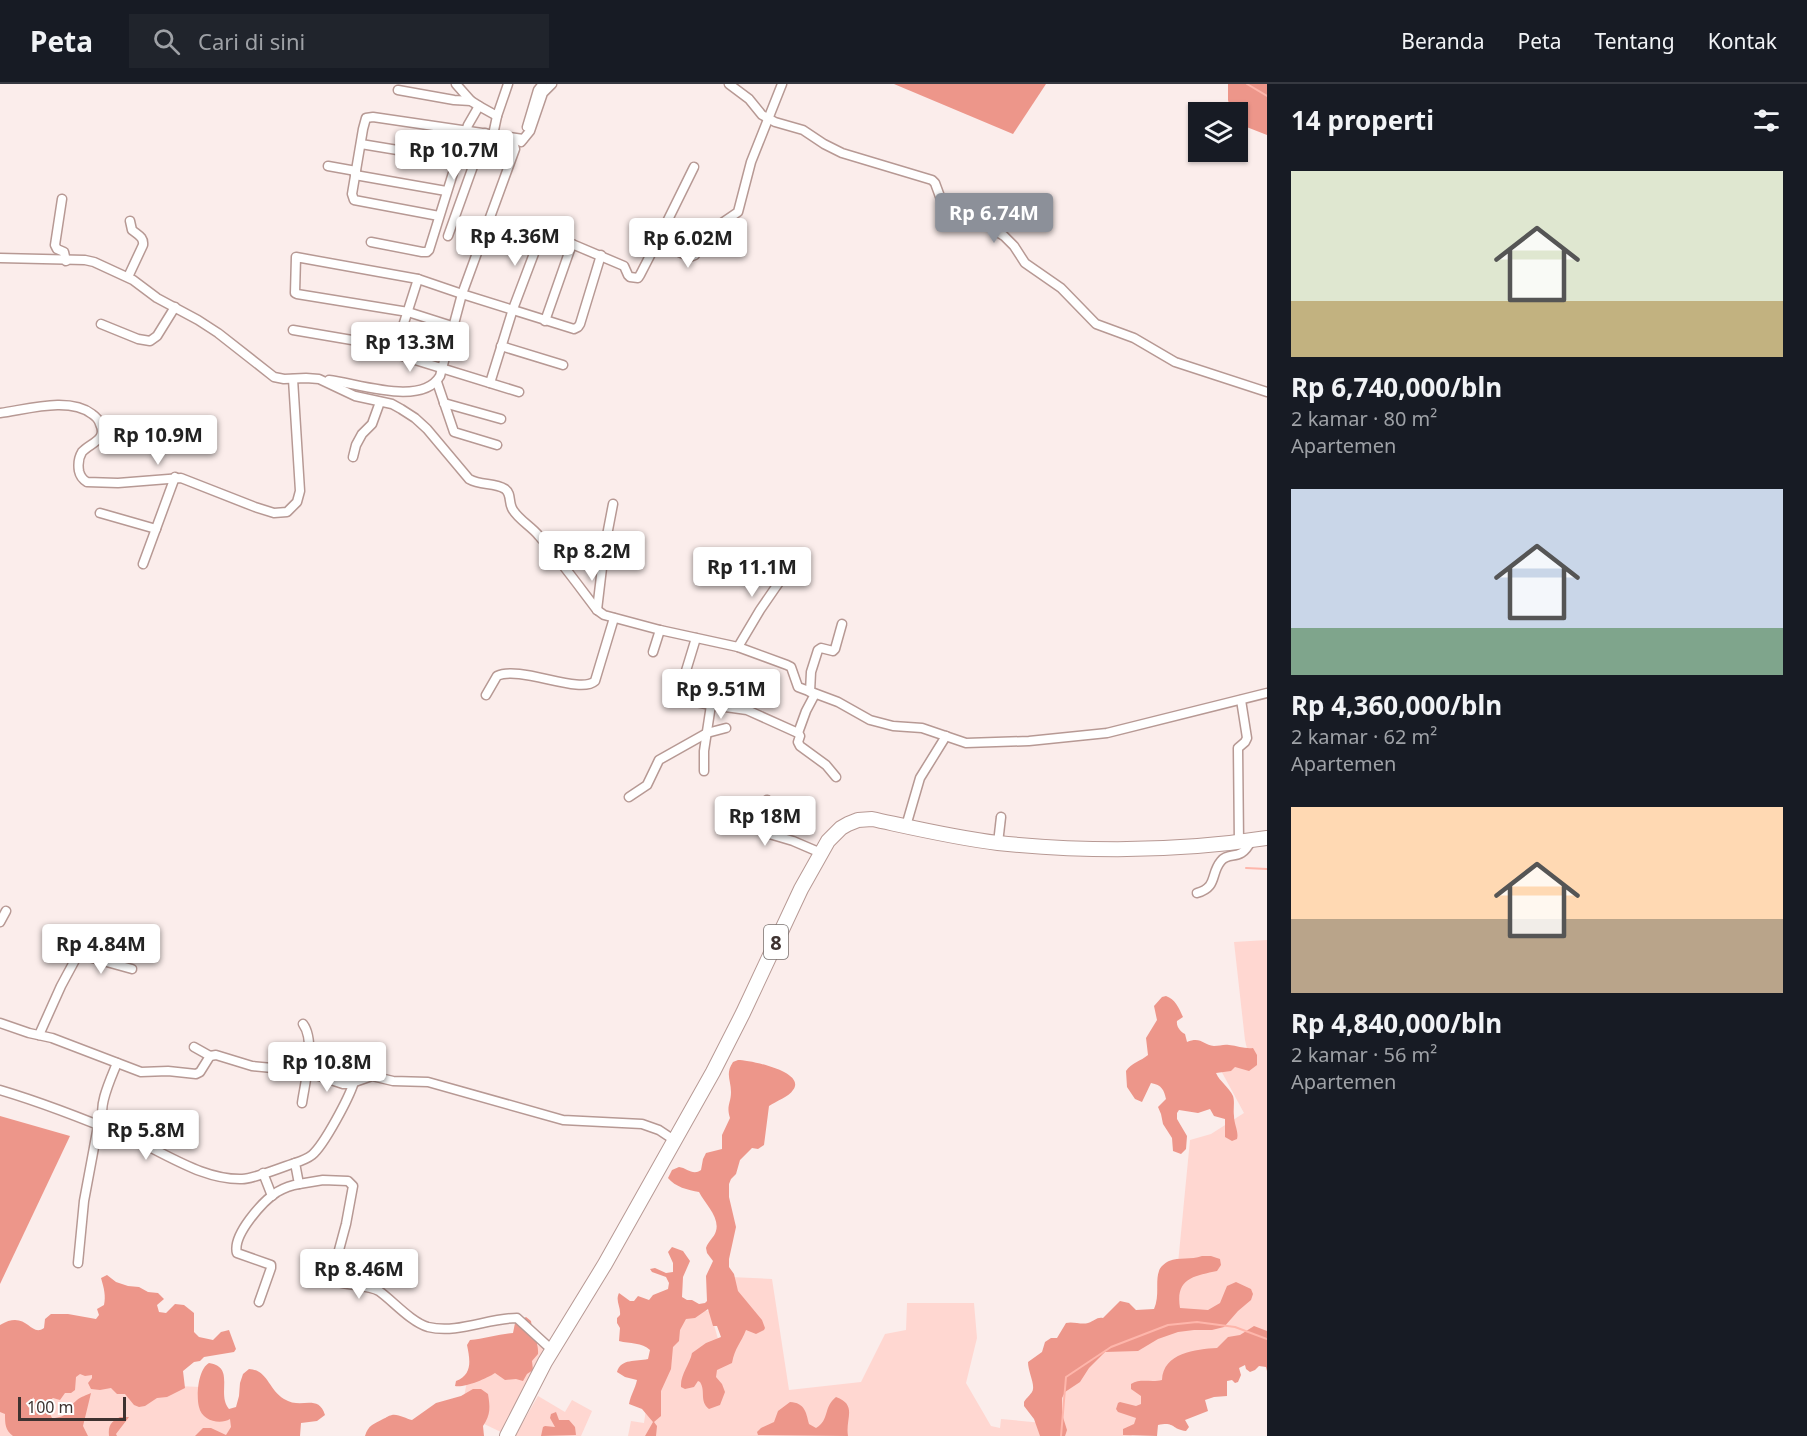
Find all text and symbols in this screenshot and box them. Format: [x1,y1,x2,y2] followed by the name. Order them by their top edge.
[129,14,549,68] search box
[30,22,93,60] text: Peta
[150,25,183,58] icon: search
[198,26,305,56] text: Cari di sini
[1401,27,1485,55] text: Beranda
[1518,27,1561,55] text: Peta
[1594,27,1675,55] text: Tentang
[1708,27,1777,55] text: Kontak
[1188,102,1248,162] map controls
[1188,102,1248,162] button: layers
[1291,102,1434,138] text: 14 properti
[1750,104,1783,137] icon: filters
[392,130,516,181] pin: Rp 10.7M
[409,136,499,163] text: Rp 10.7M
[932,193,1056,244] pin: Rp 6.74M
[949,199,1039,226] text: Rp 6.74M
[1483,210,1591,318] icon: home
[453,216,577,267] pin: Rp 4.36M
[626,218,750,269] pin: Rp 6.02M
[470,222,560,249] text: Rp 4.36M
[643,224,733,251] text: Rp 6.02M
[348,322,472,373] pin: Rp 13.3M
[365,328,455,355] text: Rp 13.3M
[1291,369,1502,405] text: Rp 6,740,000/bln
[1291,405,1437,432] text: 2 kamar · 80 m²
[96,415,220,466] pin: Rp 10.9M
[113,421,203,448] text: Rp 10.9M
[1291,432,1396,459] text: Apartemen
[1483,528,1591,636] icon: home
[537,531,647,582] pin: Rp 8.2M
[553,537,631,564] text: Rp 8.2M
[690,547,814,598] pin: Rp 11.1M
[707,553,797,580] text: Rp 11.1M
[659,669,783,720] pin: Rp 9.51M
[676,675,766,702] text: Rp 9.51M
[1291,687,1502,723] text: Rp 4,360,000/bln
[1291,723,1437,750] text: 2 kamar · 62 m²
[1291,750,1396,777] text: Apartemen
[716,796,814,847] pin: Rp 18M
[729,802,801,829] text: Rp 18M
[1483,846,1591,954] icon: home
[39,924,163,975] pin: Rp 4.84M
[764,925,788,959] road number: 8
[56,930,146,957] text: Rp 4.84M
[1291,1005,1502,1041] text: Rp 4,840,000/bln
[1291,1041,1437,1068] text: 2 kamar · 56 m²
[265,1042,389,1093] pin: Rp 10.8M
[282,1048,372,1075] text: Rp 10.8M
[1291,1068,1396,1095] text: Apartemen
[91,1110,201,1161] pin: Rp 5.8M
[107,1116,185,1143] text: Rp 5.8M
[297,1249,421,1300] pin: Rp 8.46M
[314,1255,404,1282] text: Rp 8.46M
[18,1394,126,1422] scale bar
[27,1396,74,1418] text: 100 m

